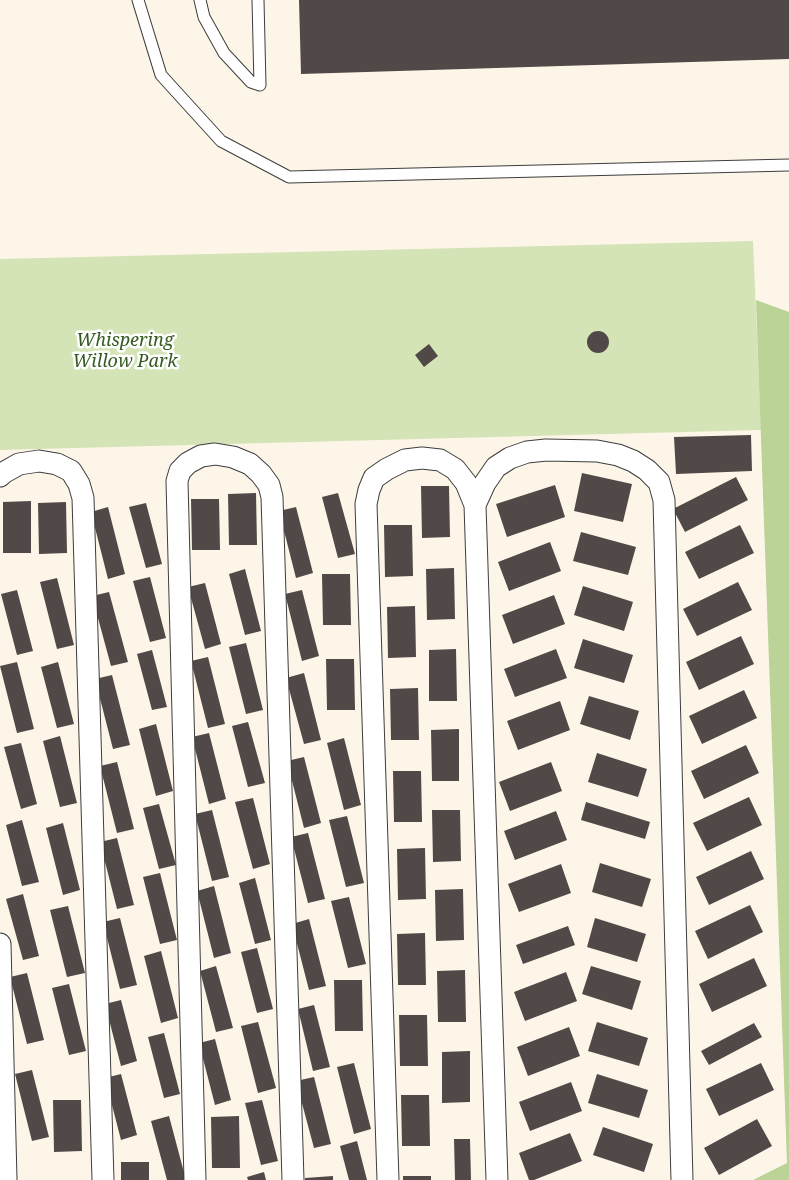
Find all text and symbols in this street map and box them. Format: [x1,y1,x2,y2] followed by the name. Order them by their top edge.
[72,330,178,372] park label: Whispering Willow Park

